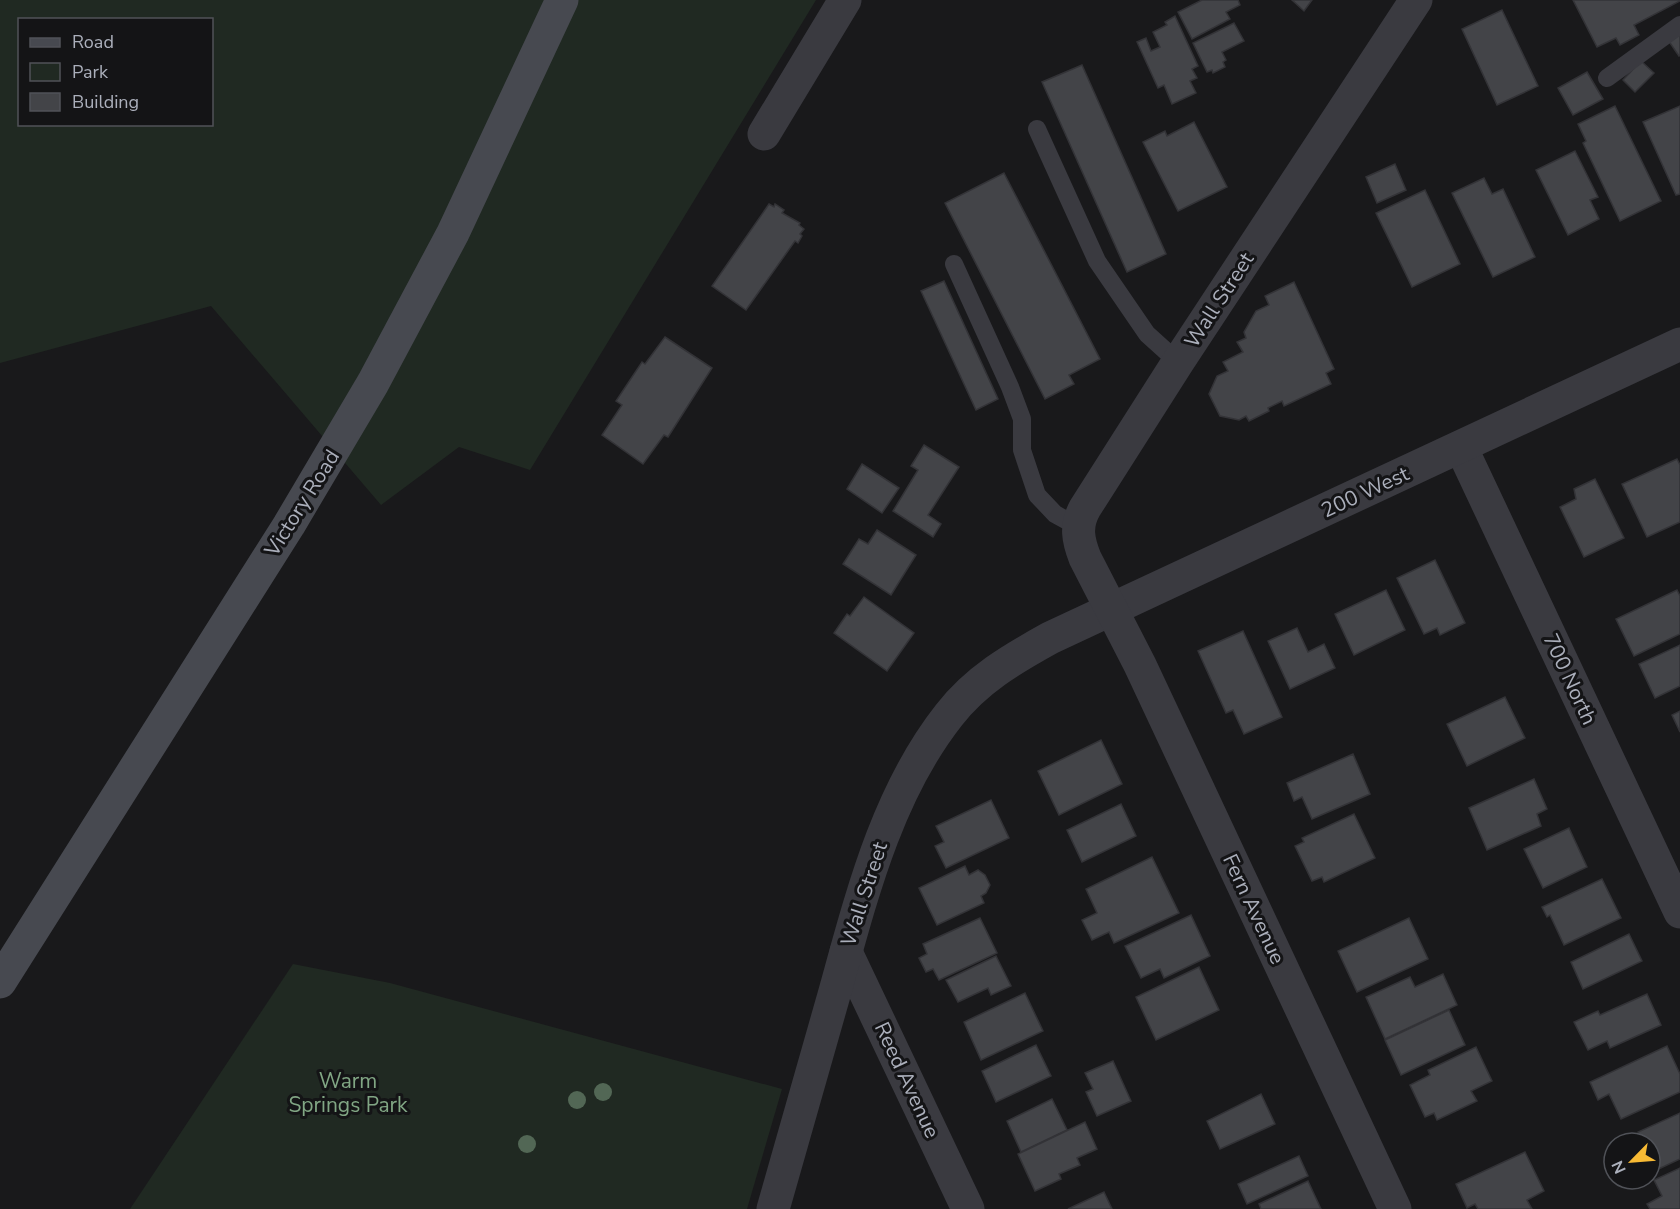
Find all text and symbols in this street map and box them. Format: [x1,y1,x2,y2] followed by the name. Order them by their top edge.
[18,18,213,126] legend
[72,30,114,54] text: Road
[72,60,109,84] text: Park
[72,90,139,114] text: Building
[1178,246,1261,353] street label: Wall Street
[257,444,346,563] street label: Victory Road
[1317,459,1414,524] street label: 200 West
[1537,629,1603,729] street label: 700 North
[834,838,894,950] street label: Wall Street
[1216,849,1292,969] street label: Fern Avenue
[868,1017,946,1143] street label: Reed Avenue
[288,1067,408,1119] park label: Warm Springs Park
[1602,1131,1662,1191] north arrow
[1607,1157,1632,1177] text: N

